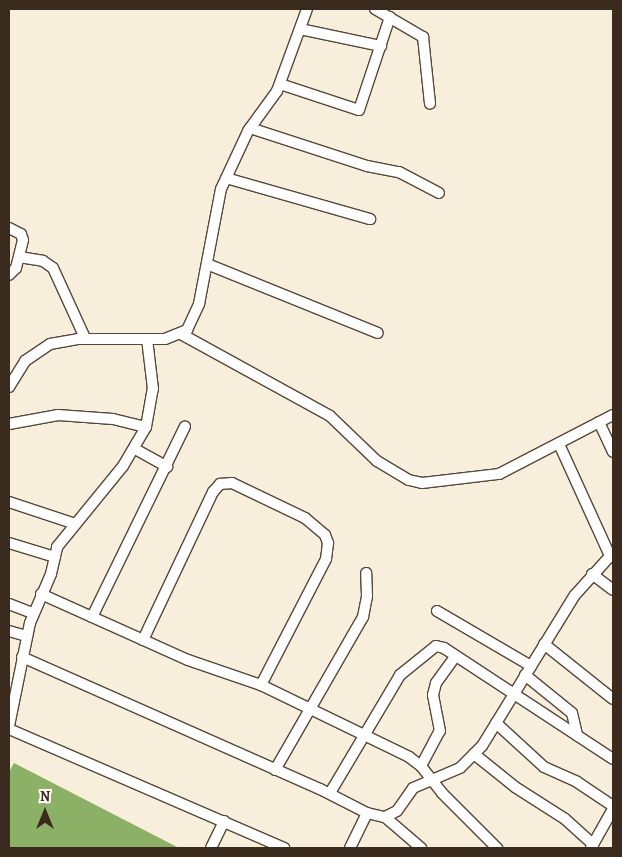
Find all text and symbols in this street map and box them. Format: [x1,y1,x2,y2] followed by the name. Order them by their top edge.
[20,787,70,837] north arrow
[40,787,50,806] text: N

